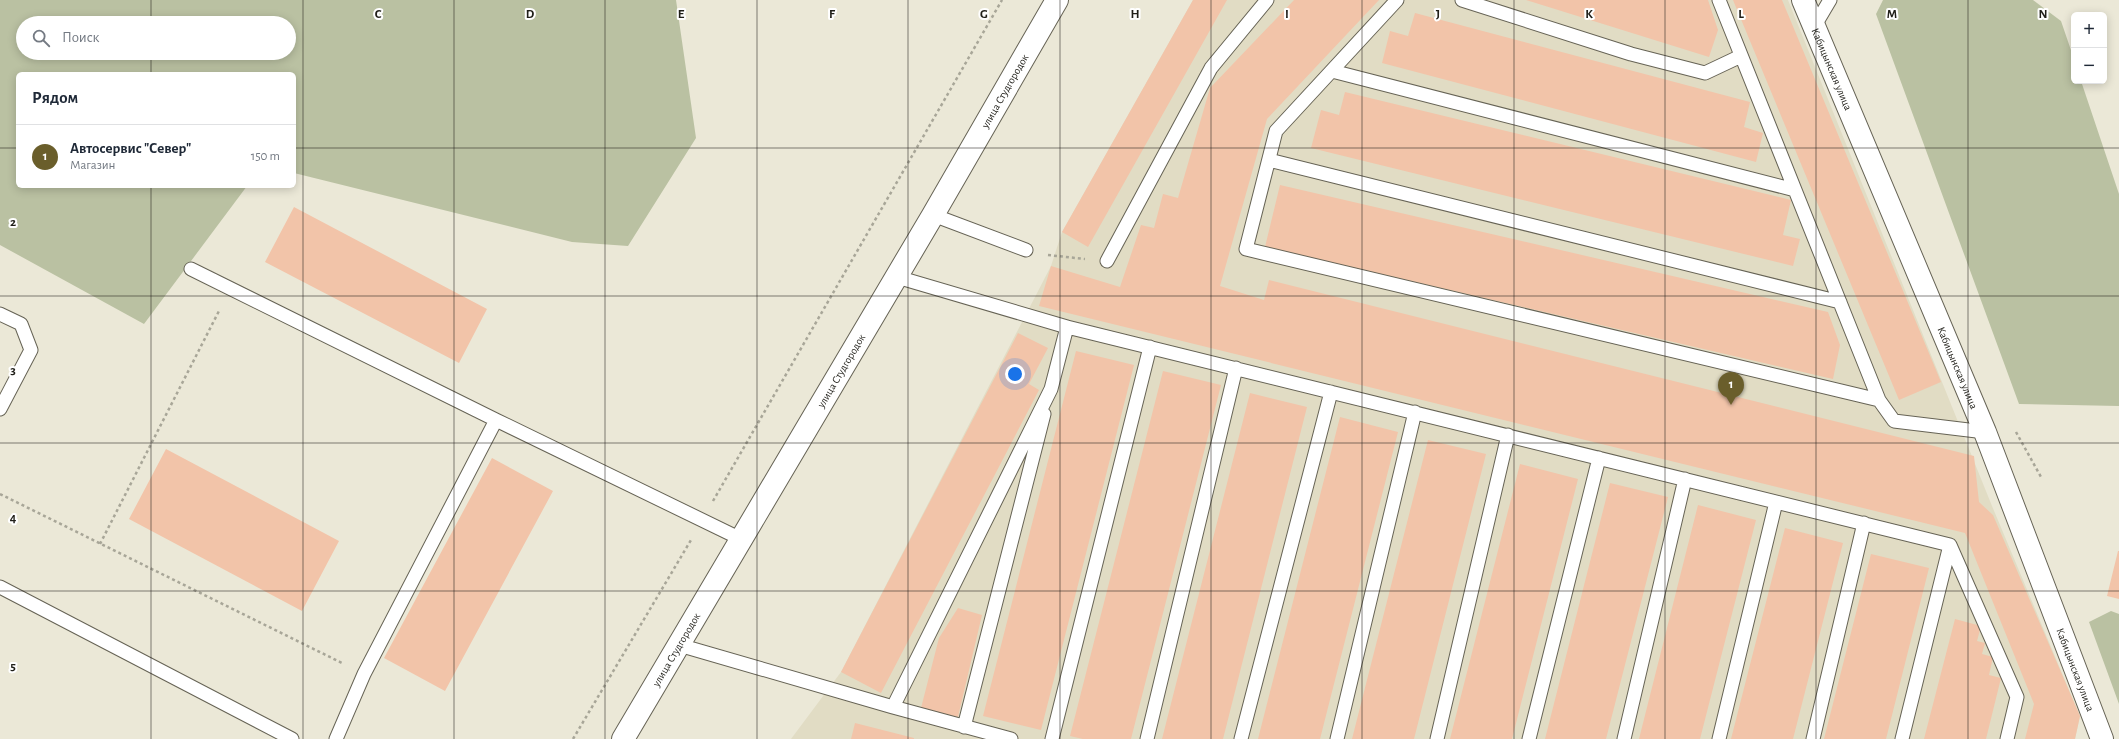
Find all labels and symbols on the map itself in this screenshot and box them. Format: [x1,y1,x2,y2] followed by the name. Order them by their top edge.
[375,8,382,21] text: C
[526,8,535,21] text: D
[678,8,685,21] text: E
[829,8,836,21] text: F
[980,8,988,21] text: G
[1130,8,1140,21] text: H
[1285,8,1289,21] text: I
[1436,8,1440,21] text: J
[1585,8,1593,21] text: K
[1738,8,1744,21] text: L
[1887,8,1897,21] text: M
[2038,8,2048,21] text: N
[1810,26,1854,112] street label: Кабицынская улица
[978,52,1030,131] street label: улица Студгородок
[10,216,16,229] text: 2
[1936,325,1980,410] street label: Кабицынская улица
[814,332,867,410] street label: улица Студгородок
[10,364,16,377] text: 3
[1005,364,1025,384] your location
[1718,372,1744,405] pin: 1
[10,512,17,525] text: 4
[649,611,702,689] street label: улица Студгородок
[2055,626,2096,713] street label: Кабицынская улица
[10,660,16,673] text: 5

